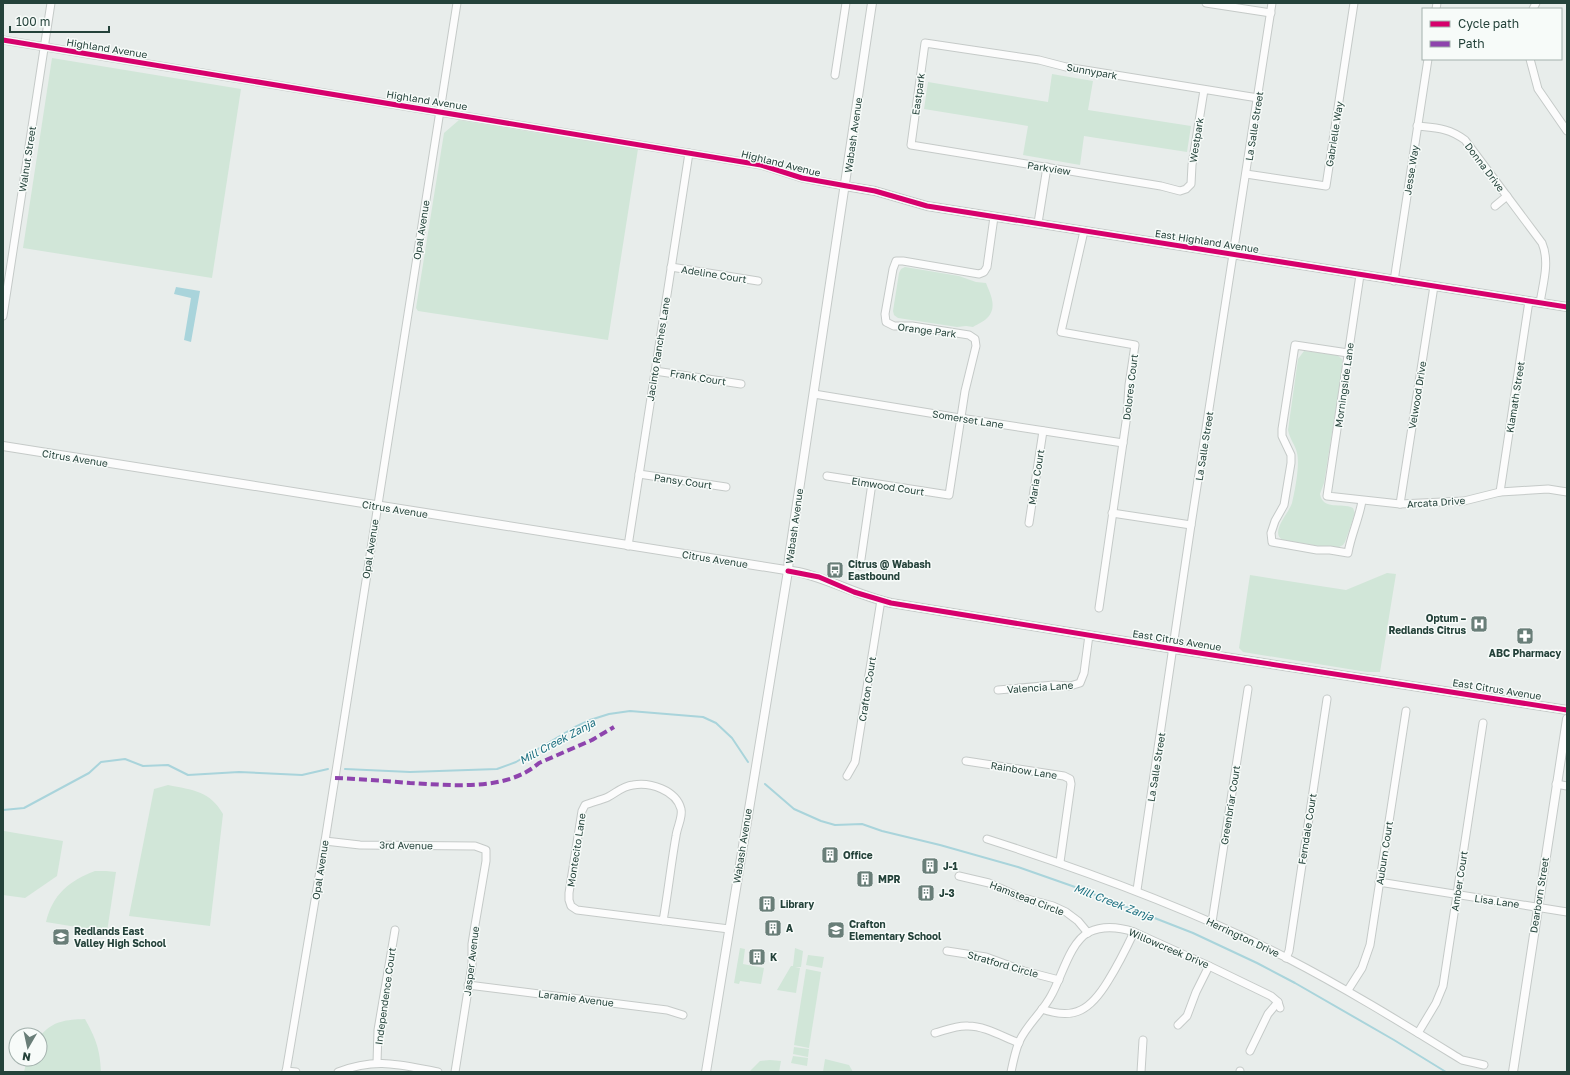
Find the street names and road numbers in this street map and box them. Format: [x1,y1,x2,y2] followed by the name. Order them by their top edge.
[66,36,148,60] street label: Highland Avenue
[1066,61,1119,81] street label: Sunnypark
[909,72,927,116] street label: Eastpark
[386,88,468,112] street label: Highland Avenue
[1243,90,1265,162] street label: La Salle Street
[842,96,864,173] street label: Wabash Avenue
[1323,100,1345,168] street label: Gabrielle Way
[1187,116,1206,163] street label: Westpark
[16,125,38,193] street label: Walnut Street
[1463,140,1507,194] street label: Donna Drive
[1401,144,1421,196] street label: Jesse Way
[740,147,822,179] street label: Highland Avenue
[1026,159,1072,177] street label: Parkview
[410,199,432,261] street label: Opal Avenue
[1154,227,1260,255] street label: East Highland Avenue
[681,263,747,285] street label: Adeline Court
[644,296,672,402] street label: Jacinto Ranches Lane
[897,320,957,340] street label: Orange Park
[1332,342,1356,428] street label: Morningside Lane
[1120,353,1140,421] street label: Dolores Court
[1406,360,1428,430] street label: Velwood Drive
[1503,360,1527,434] street label: Klamath Street
[669,367,727,387] street label: Frank Court
[932,407,1005,431] street label: Somerset Lane
[1193,410,1215,482] street label: La Salle Street
[41,447,109,469] street label: Citrus Avenue
[1026,448,1046,506] street label: Maria Court
[653,471,713,491] street label: Pansy Court
[851,474,925,498] street label: Elmwood Court
[783,487,805,564] street label: Wabash Avenue
[1406,494,1466,510] street label: Arcata Drive
[361,498,429,520] street label: Citrus Avenue
[359,518,381,580] street label: Opal Avenue
[681,548,749,570] street label: Citrus Avenue
[1132,627,1223,653] street label: East Citrus Avenue
[856,656,878,722] street label: Crafton Court
[1452,676,1543,702] street label: East Citrus Avenue
[1006,679,1074,695] street label: Valencia Lane
[1145,731,1167,803] street label: La Salle Street
[990,759,1058,781] street label: Rainbow Lane
[1218,764,1242,846] street label: Greenbriar Court
[1295,793,1319,865] street label: Ferndale Court
[730,807,754,884] street label: Wabash Avenue
[564,812,588,888] street label: Montecito Lane
[1373,820,1395,886] street label: Auburn Court
[309,839,331,901] street label: Opal Avenue
[379,839,433,851] street label: 3rd Avenue
[1448,850,1470,912] street label: Amber Court
[1527,856,1551,934] street label: Dearborn Street
[988,878,1066,918] street label: Hamstead Circle
[1474,892,1520,910] street label: Lisa Lane
[1204,915,1282,959] street label: Herrington Drive
[461,925,481,997] street label: Jasper Avenue
[1127,926,1211,970] street label: Willowcreek Drive
[372,947,398,1045] street label: Independence Court
[966,948,1040,980] street label: Stratford Circle
[538,987,615,1009] street label: Laramie Avenue

